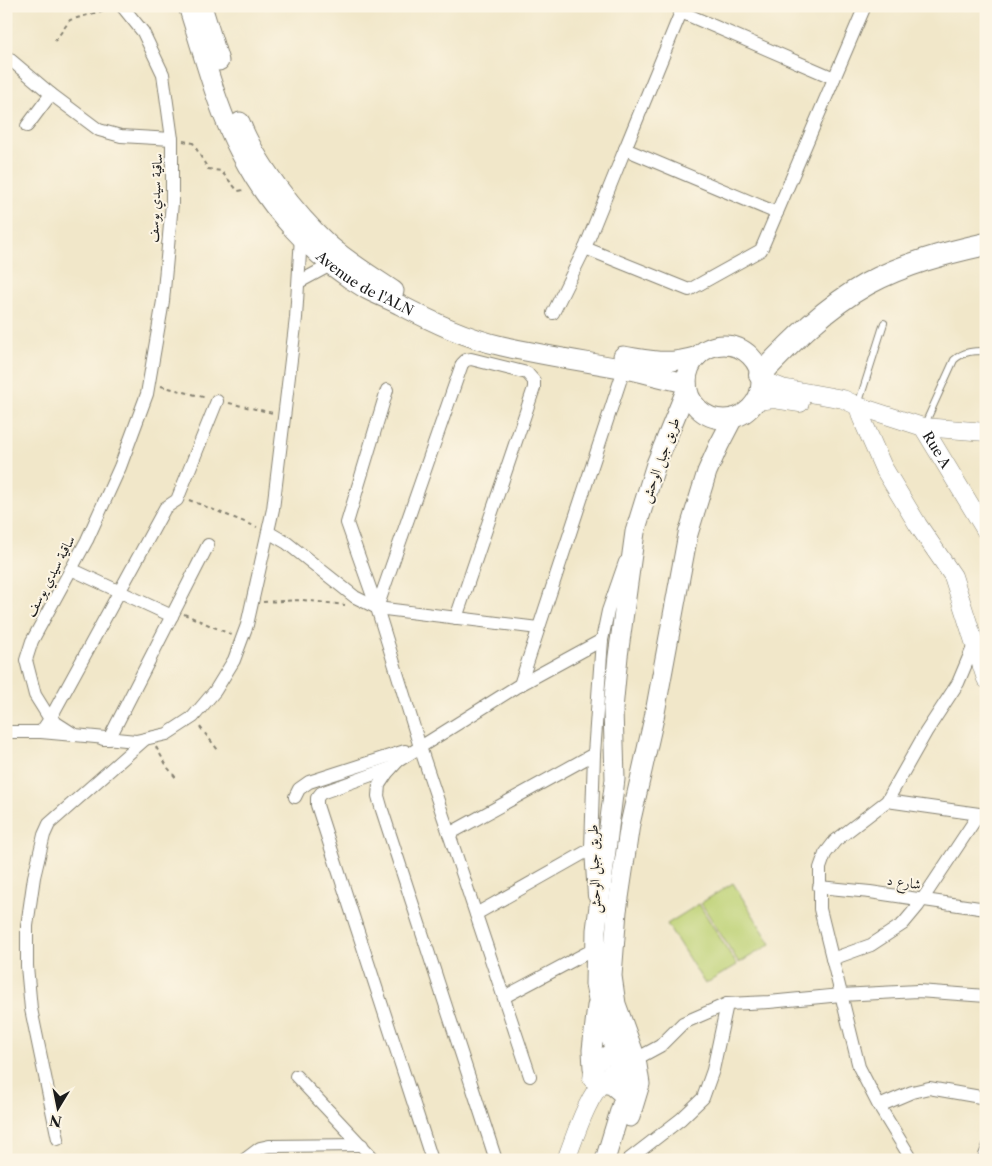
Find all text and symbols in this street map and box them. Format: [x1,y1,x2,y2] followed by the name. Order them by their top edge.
[144,153,169,243] street label: ساقية سيدي يوسف
[312,247,417,320] street label: Avenue de l'ALN
[636,415,686,506] street label: طريق جبل الوحش
[919,428,955,472] street label: Rue A
[21,532,82,621] street label: ساقية سيدي يوسف
[583,824,607,914] street label: طريق جبل الوحش
[885,871,922,896] street label: شارع د
[32,1084,82,1134] north arrow
[48,1111,63,1131] text: N

